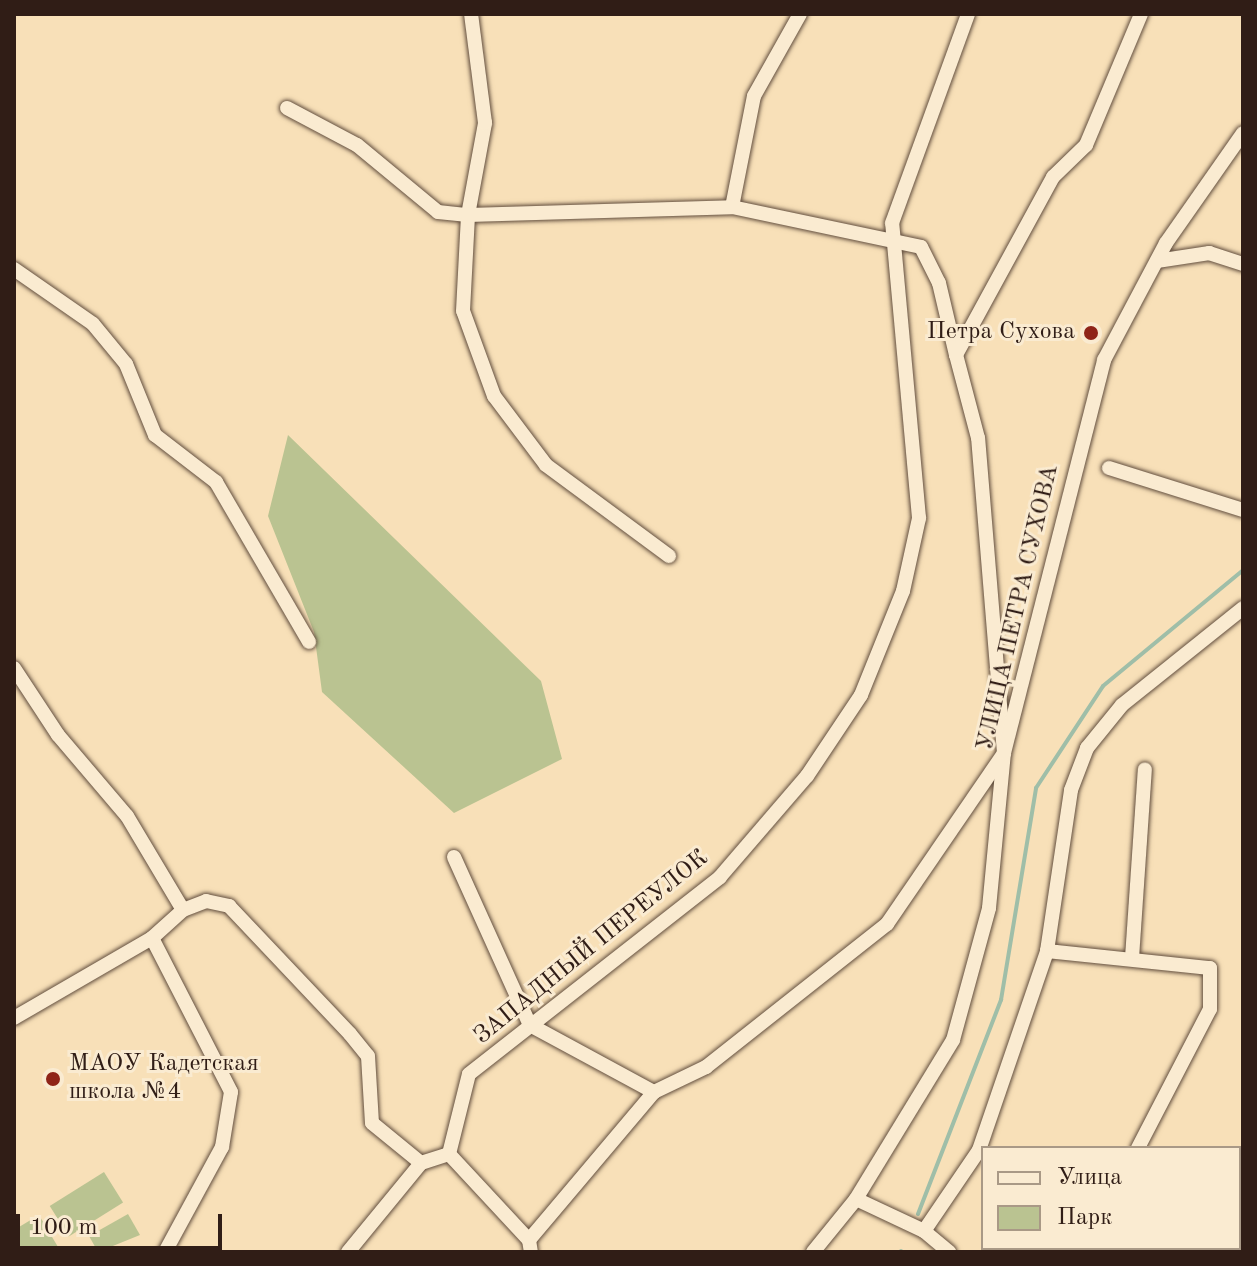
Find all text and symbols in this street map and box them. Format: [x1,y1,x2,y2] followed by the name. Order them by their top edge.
[927,319,1075,347] place label: Петра Сухова
[1082,324,1100,342] marker: Петра Сухова
[972,462,1066,754] street label: УЛИЦА ПЕТРА СУХОВА
[469,845,715,1051] street label: ЗАПАДНЫЙ ПЕРЕУЛОК
[69,1051,259,1107] place label: МАОУ Кадетская школа №4
[44,1070,62,1088] marker: МАОУ Кадетская школа №4
[981,1146,1241,1250] legend
[1057,1166,1122,1190] text: Улица
[20,1198,226,1248] scale bar
[1057,1206,1112,1230] text: Парк
[30,1216,98,1240] text: 100 m

